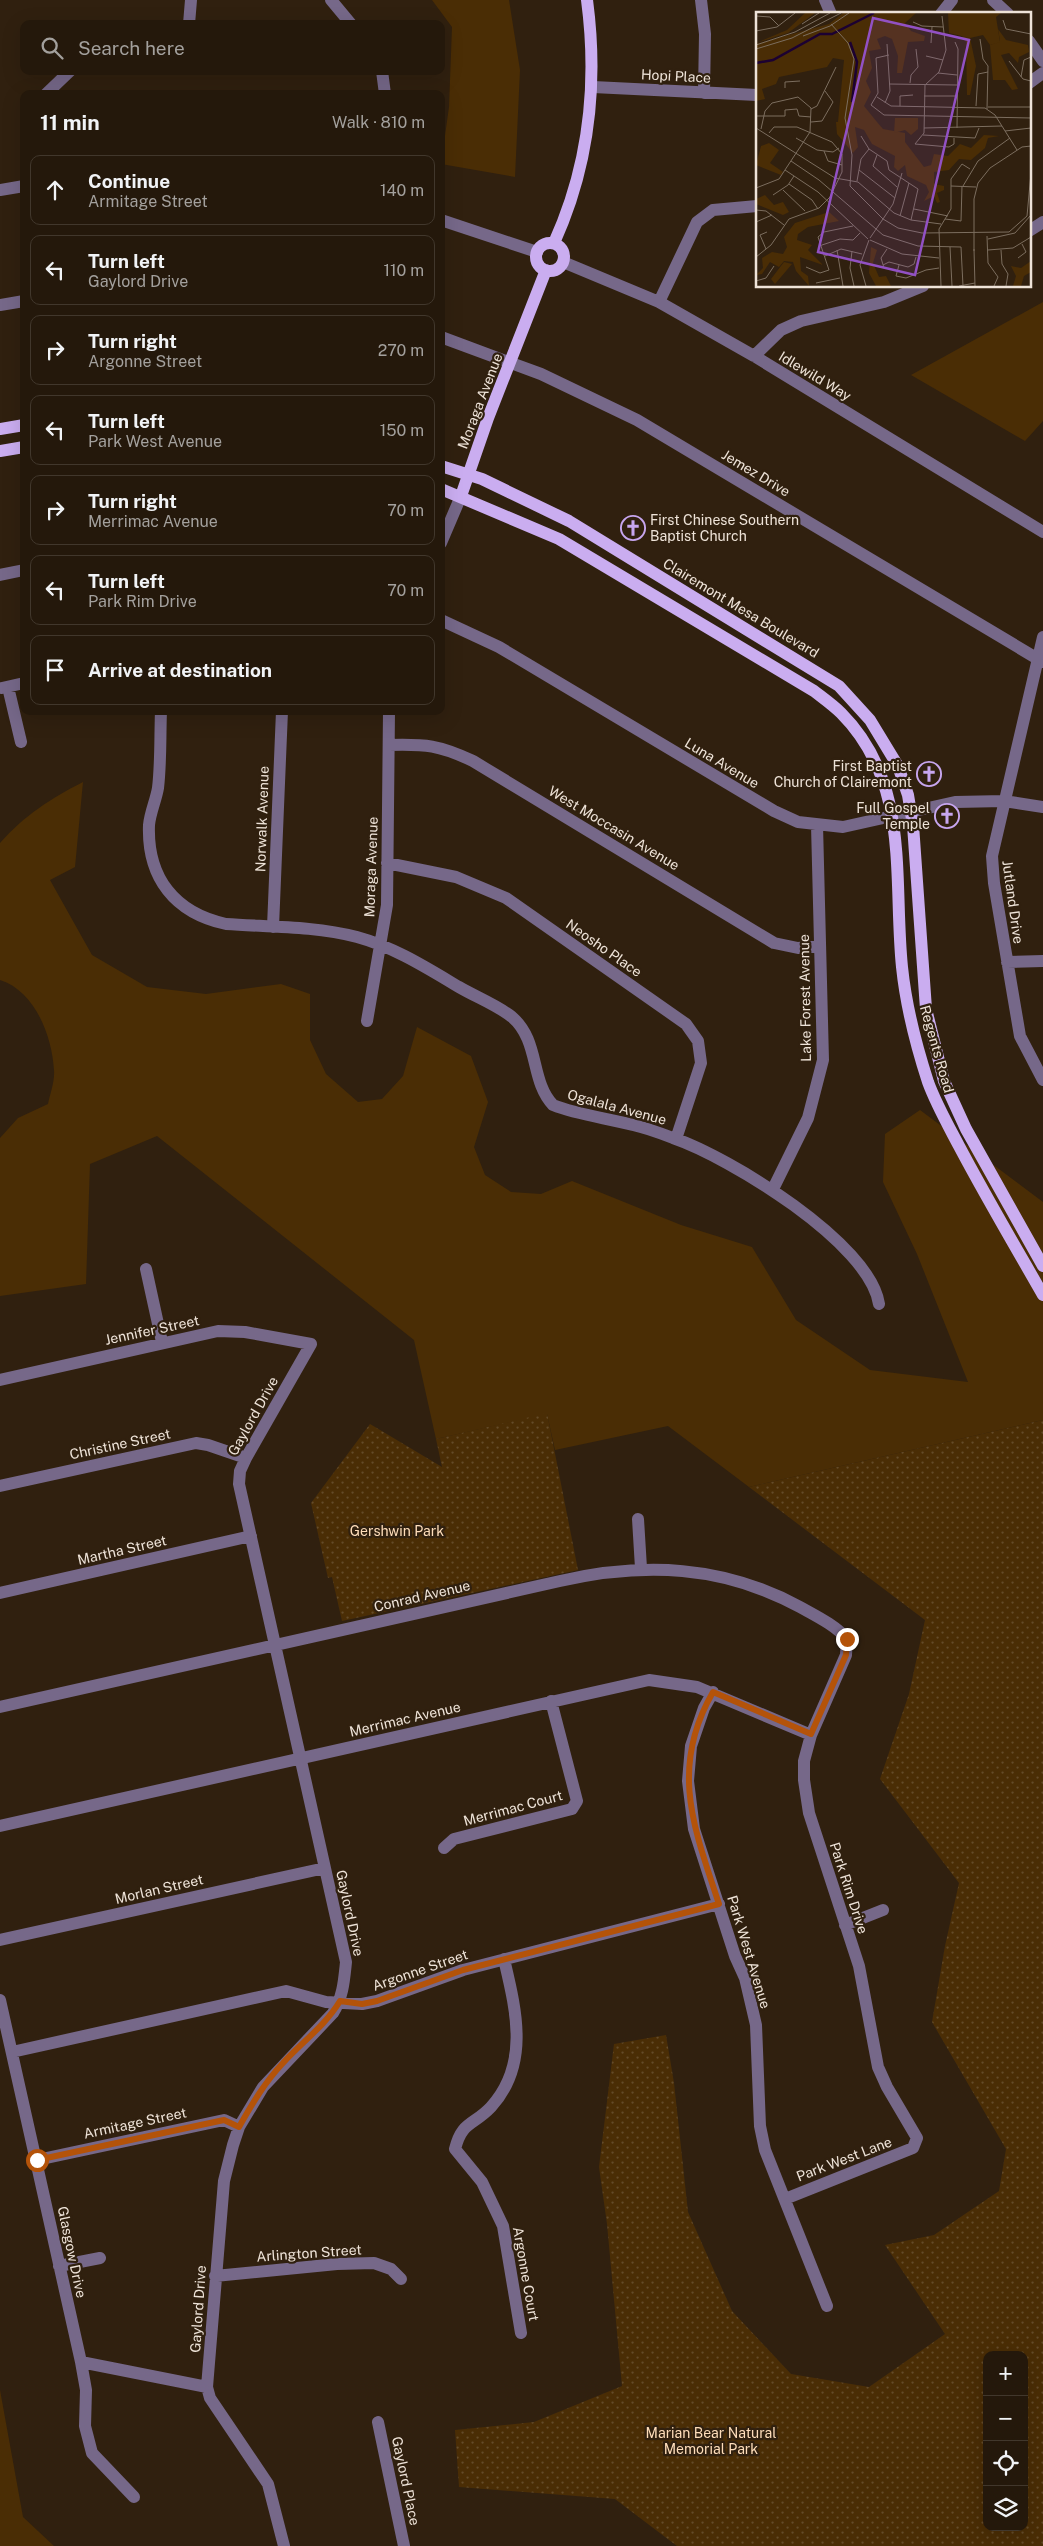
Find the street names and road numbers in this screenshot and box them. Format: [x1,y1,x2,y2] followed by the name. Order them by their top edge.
[641,66,711,86] street label: Hopi Place
[776,348,855,404] street label: Idlewild Way
[454,351,506,451] street label: Moraga Avenue
[719,446,793,500] street label: Jemez Drive
[660,555,822,661] street label: Clairemont Mesa Boulevard
[682,735,762,791] street label: Luna Avenue
[252,766,272,872] street label: Norwalk Avenue
[546,783,682,873] street label: West Moccasin Avenue
[361,816,381,918] street label: Moraga Avenue
[999,859,1027,945] street label: Jutland Drive
[563,916,645,980] street label: Neosho Place
[796,934,814,1062] street label: Lake Forest Avenue
[917,1003,957,1095] street label: Regents Road
[566,1086,668,1128] street label: Ogalala Avenue
[103,1312,201,1348] street label: Jennifer Street
[225,1374,281,1458] street label: Gaylord Drive
[68,1425,172,1463] street label: Christine Street
[76,1532,168,1568] street label: Martha Street
[372,1577,472,1615] street label: Conrad Avenue
[348,1698,462,1740] street label: Merrimac Avenue
[462,1787,564,1829] street label: Merrimac Court
[827,1840,871,1936] street label: Park Rim Drive
[333,1868,367,1958] street label: Gaylord Drive
[113,1871,205,1907] street label: Morlan Street
[724,1894,774,2011] street label: Park West Avenue
[370,1946,470,1994] street label: Argonne Street
[82,2104,188,2142] street label: Armitage Street
[794,2133,894,2185] street label: Park West Lane
[54,2205,90,2299] street label: Glasgow Drive
[510,2226,542,2322] street label: Argonne Court
[256,2241,362,2265] street label: Arlington Street
[187,2265,209,2353] street label: Gaylord Drive
[389,2435,423,2527] street label: Gaylord Place

